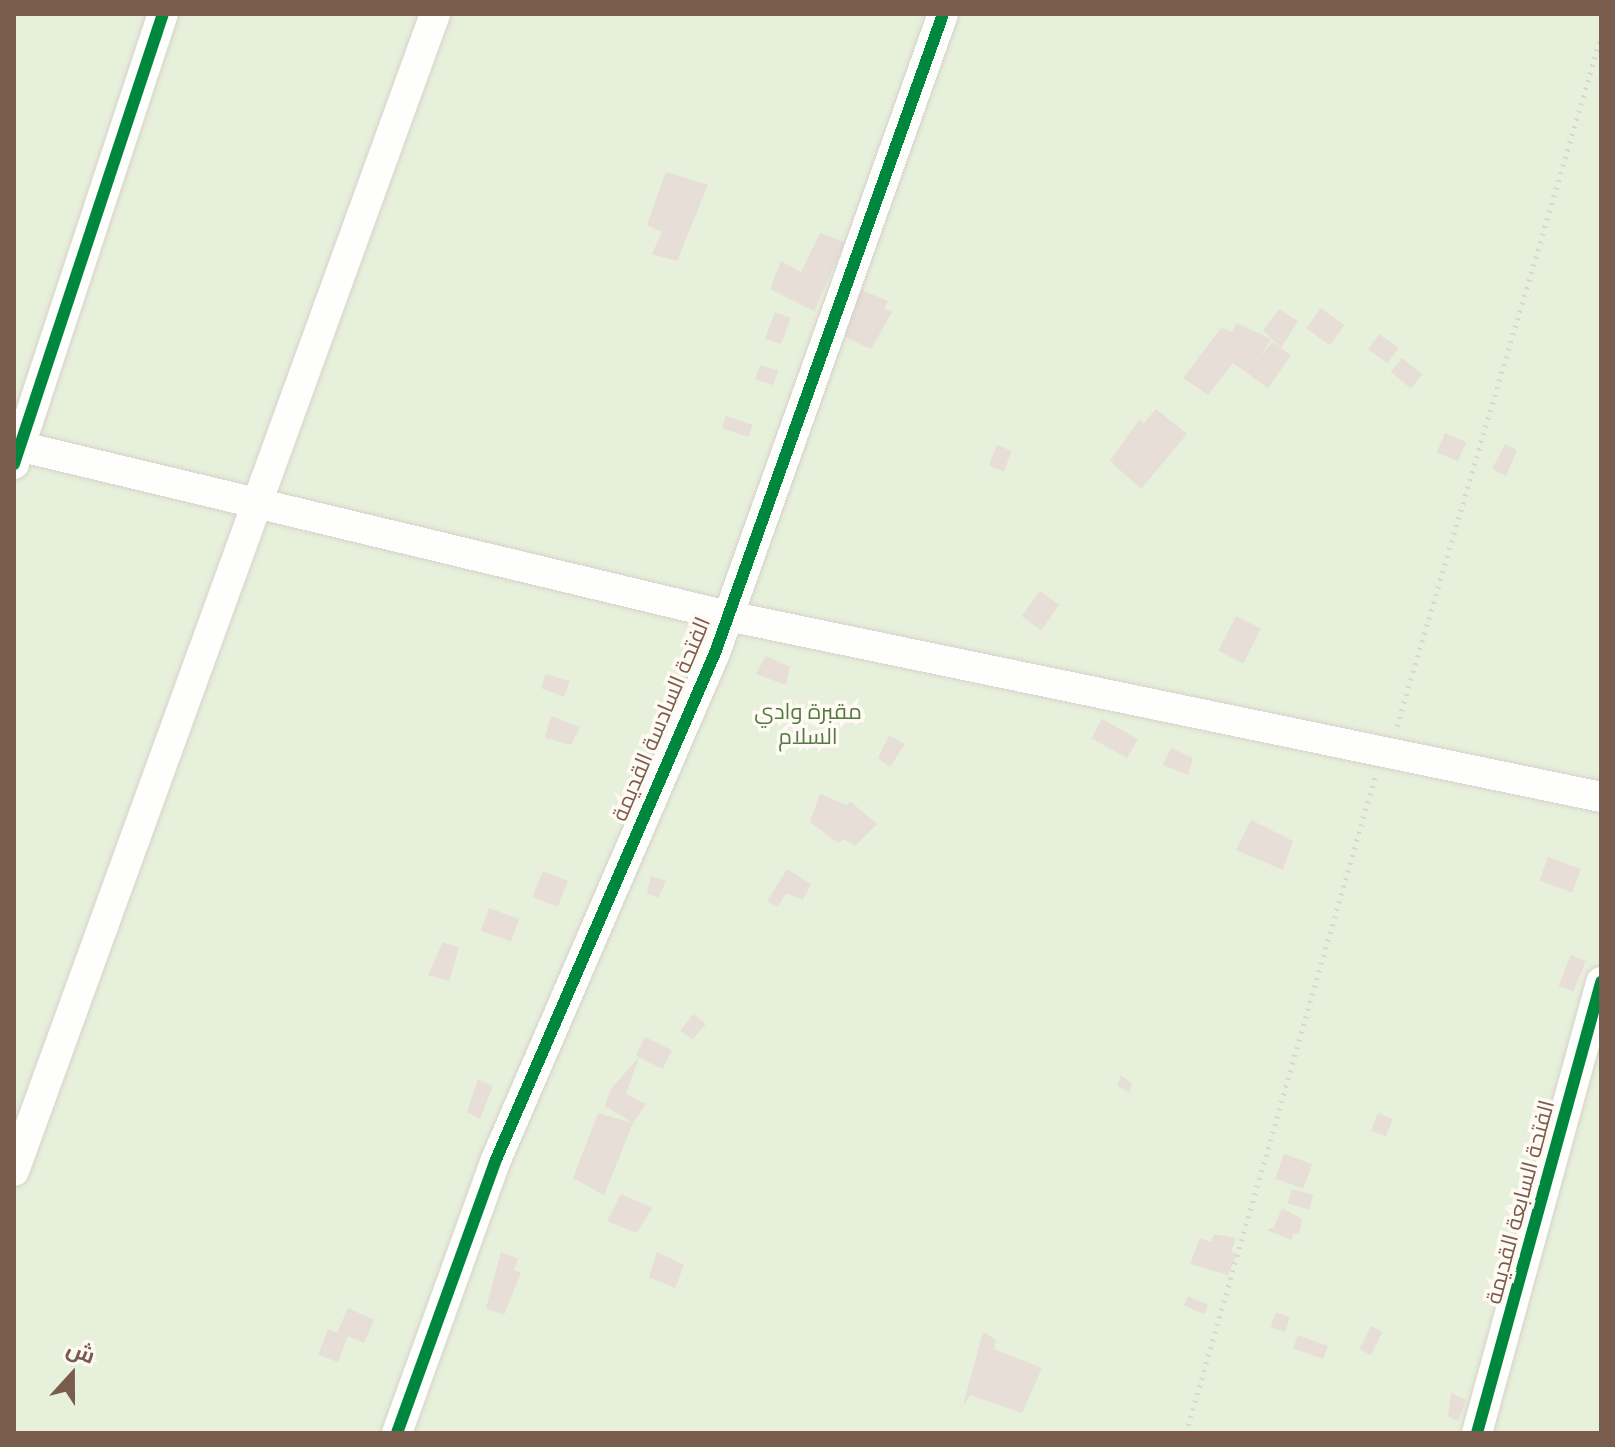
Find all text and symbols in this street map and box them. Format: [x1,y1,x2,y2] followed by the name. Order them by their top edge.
[606,613,716,825] street label: الفتحة السادسة القديمة
[754,698,862,750] park label: مقبرة وادي السلام
[1480,1097,1560,1307] street label: الفتحة السابعة القديمة
[63,1334,99,1370] text: ش
[32,1335,112,1415] north arrow

